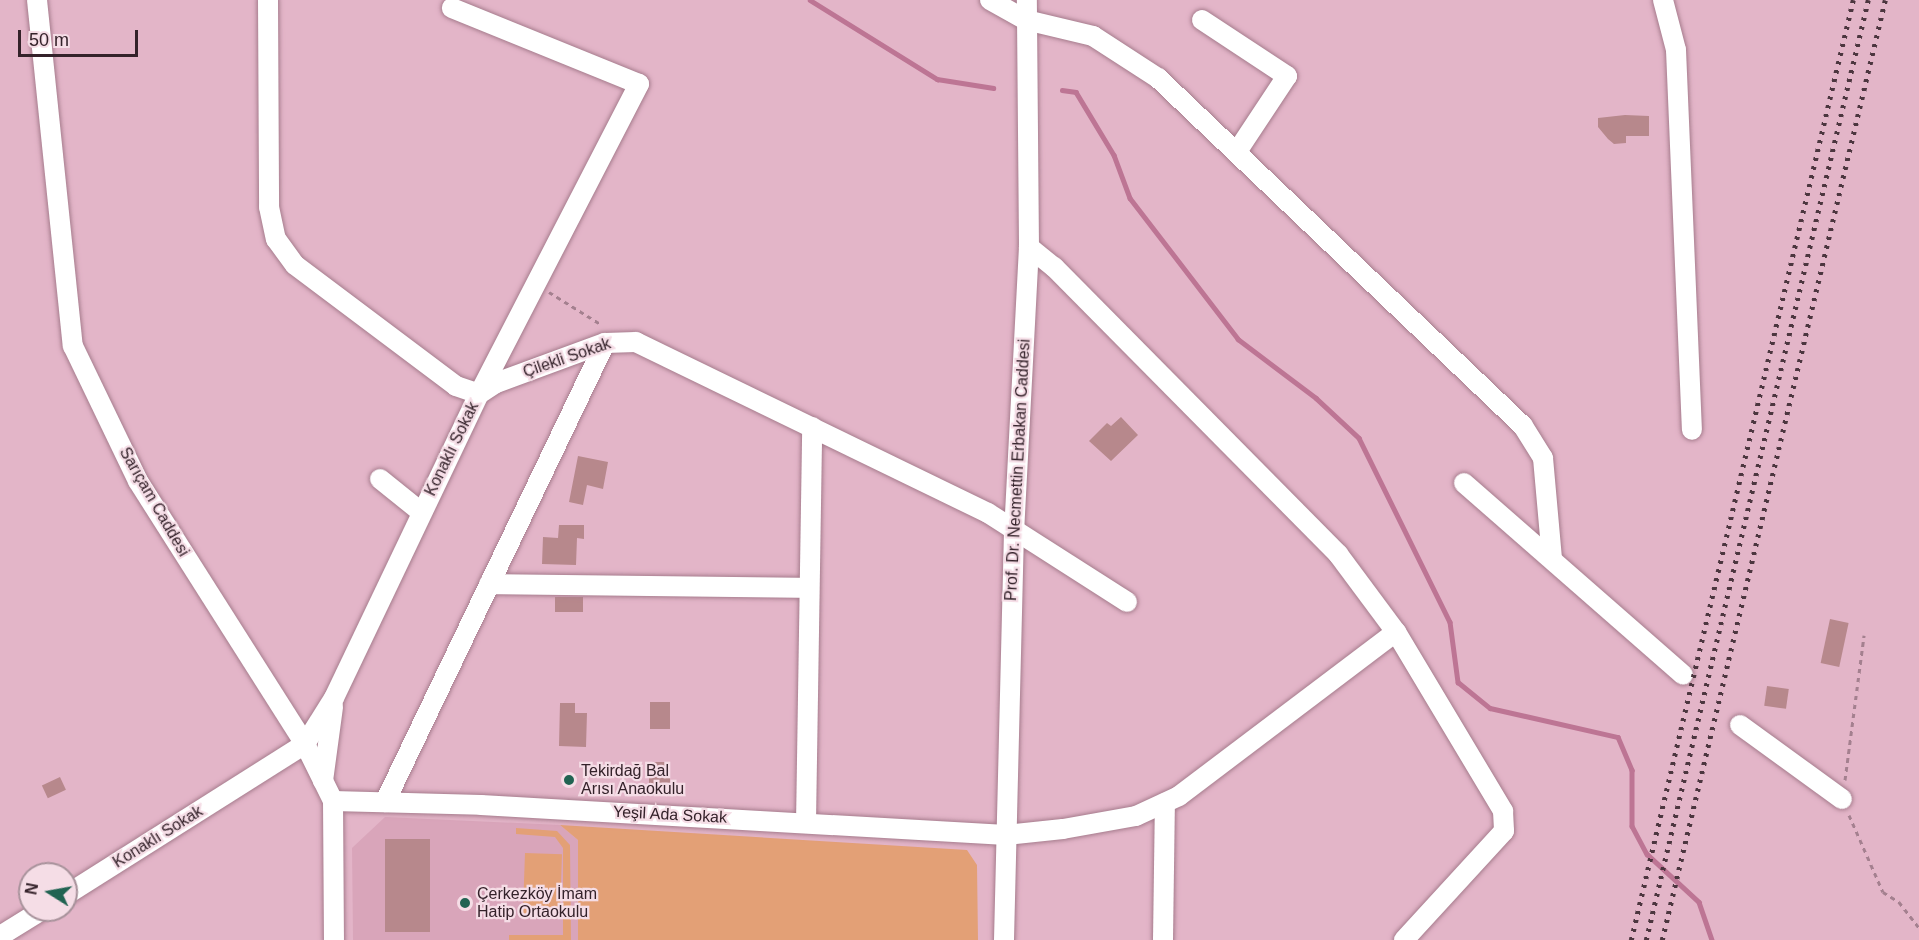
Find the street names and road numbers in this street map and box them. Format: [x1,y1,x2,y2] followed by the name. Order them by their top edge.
[521,334,613,382] street label: Çilekli Sokak
[1002,339,1034,601] street label: Prof. Dr. Necmettin Erbakan Caddesi
[421,399,483,499] street label: Konaklı Sokak
[115,444,193,560] street label: Sarıçam Caddesi
[110,802,206,872] street label: Konaklı Sokak
[612,802,728,828] street label: Yeşil Ada Sokak

